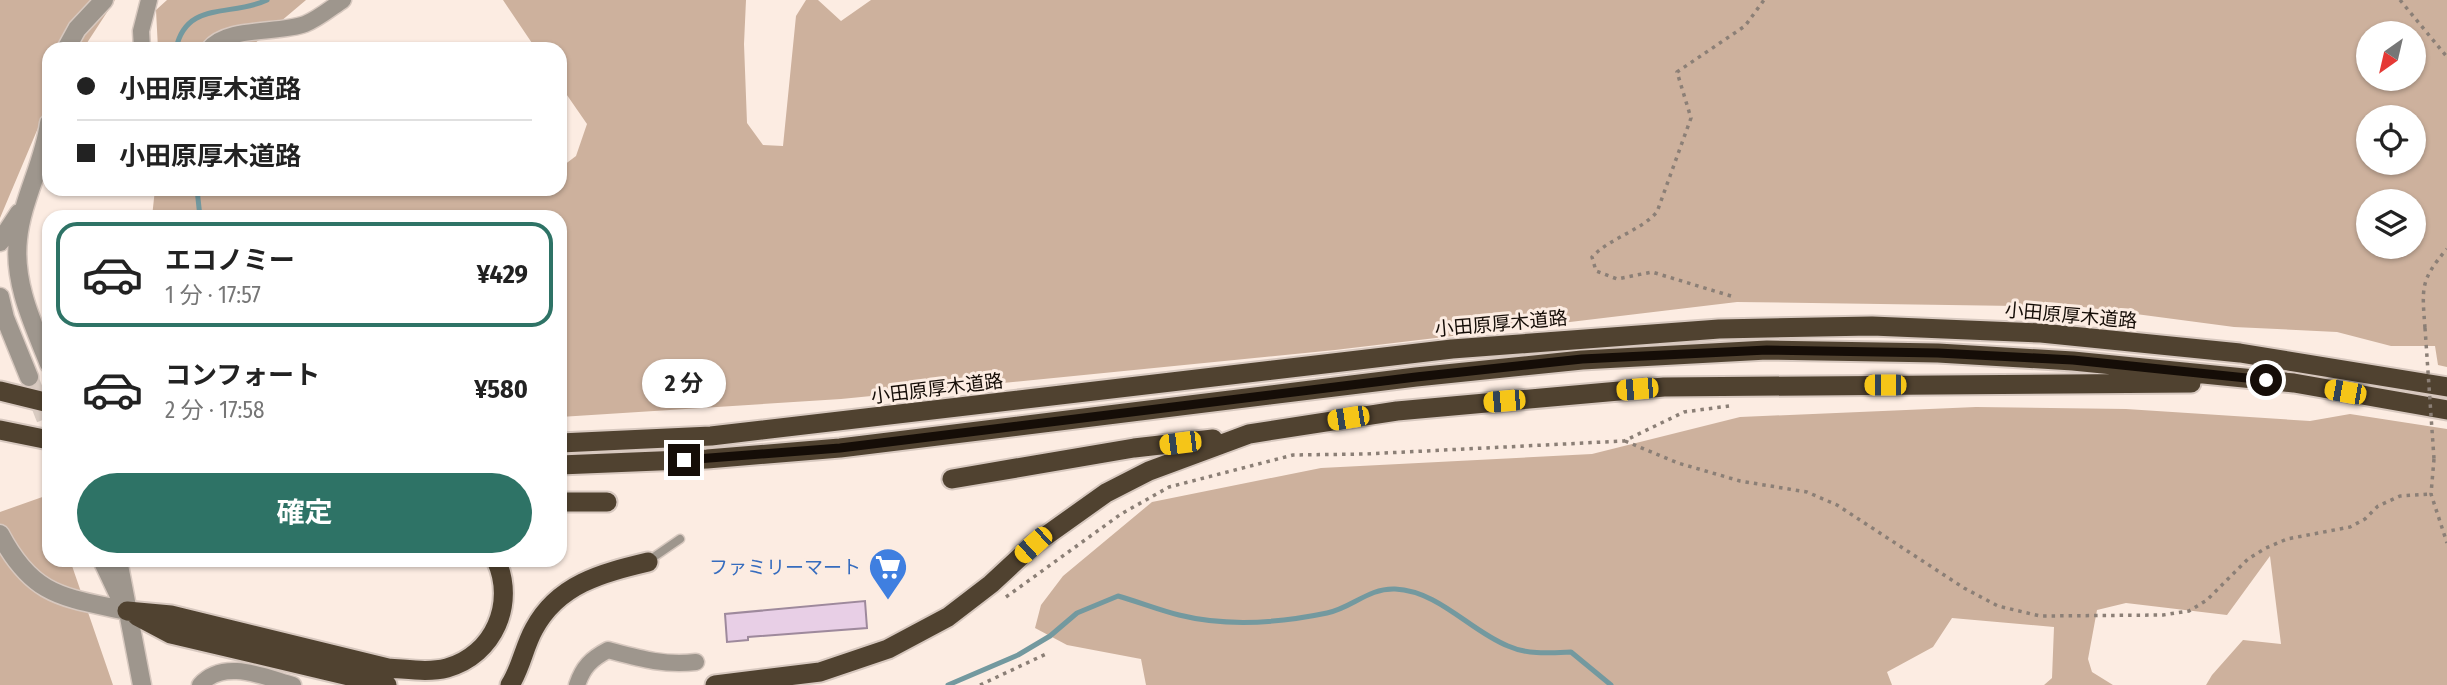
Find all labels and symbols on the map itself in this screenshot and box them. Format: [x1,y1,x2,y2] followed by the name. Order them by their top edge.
[2356,21,2426,91] north arrow
[2004,298,2138,333] street label: 小田原厚木道路
[1434,306,1568,341] street label: 小田原厚木道路
[642,358,726,407] callout: 2 分
[2250,364,2282,396] route start
[870,369,1004,408] street label: 小田原厚木道路
[1865,375,1907,396] car
[1616,377,1659,401] car
[2323,378,2368,406] car
[1483,389,1526,413] car
[1326,404,1371,432] car
[1158,430,1203,456] car
[668,444,700,476] route end
[1011,523,1056,567] car
[867,546,909,601] supermarket icon: ファミリーマート
[709,556,861,579] place label: ファミリーマート

